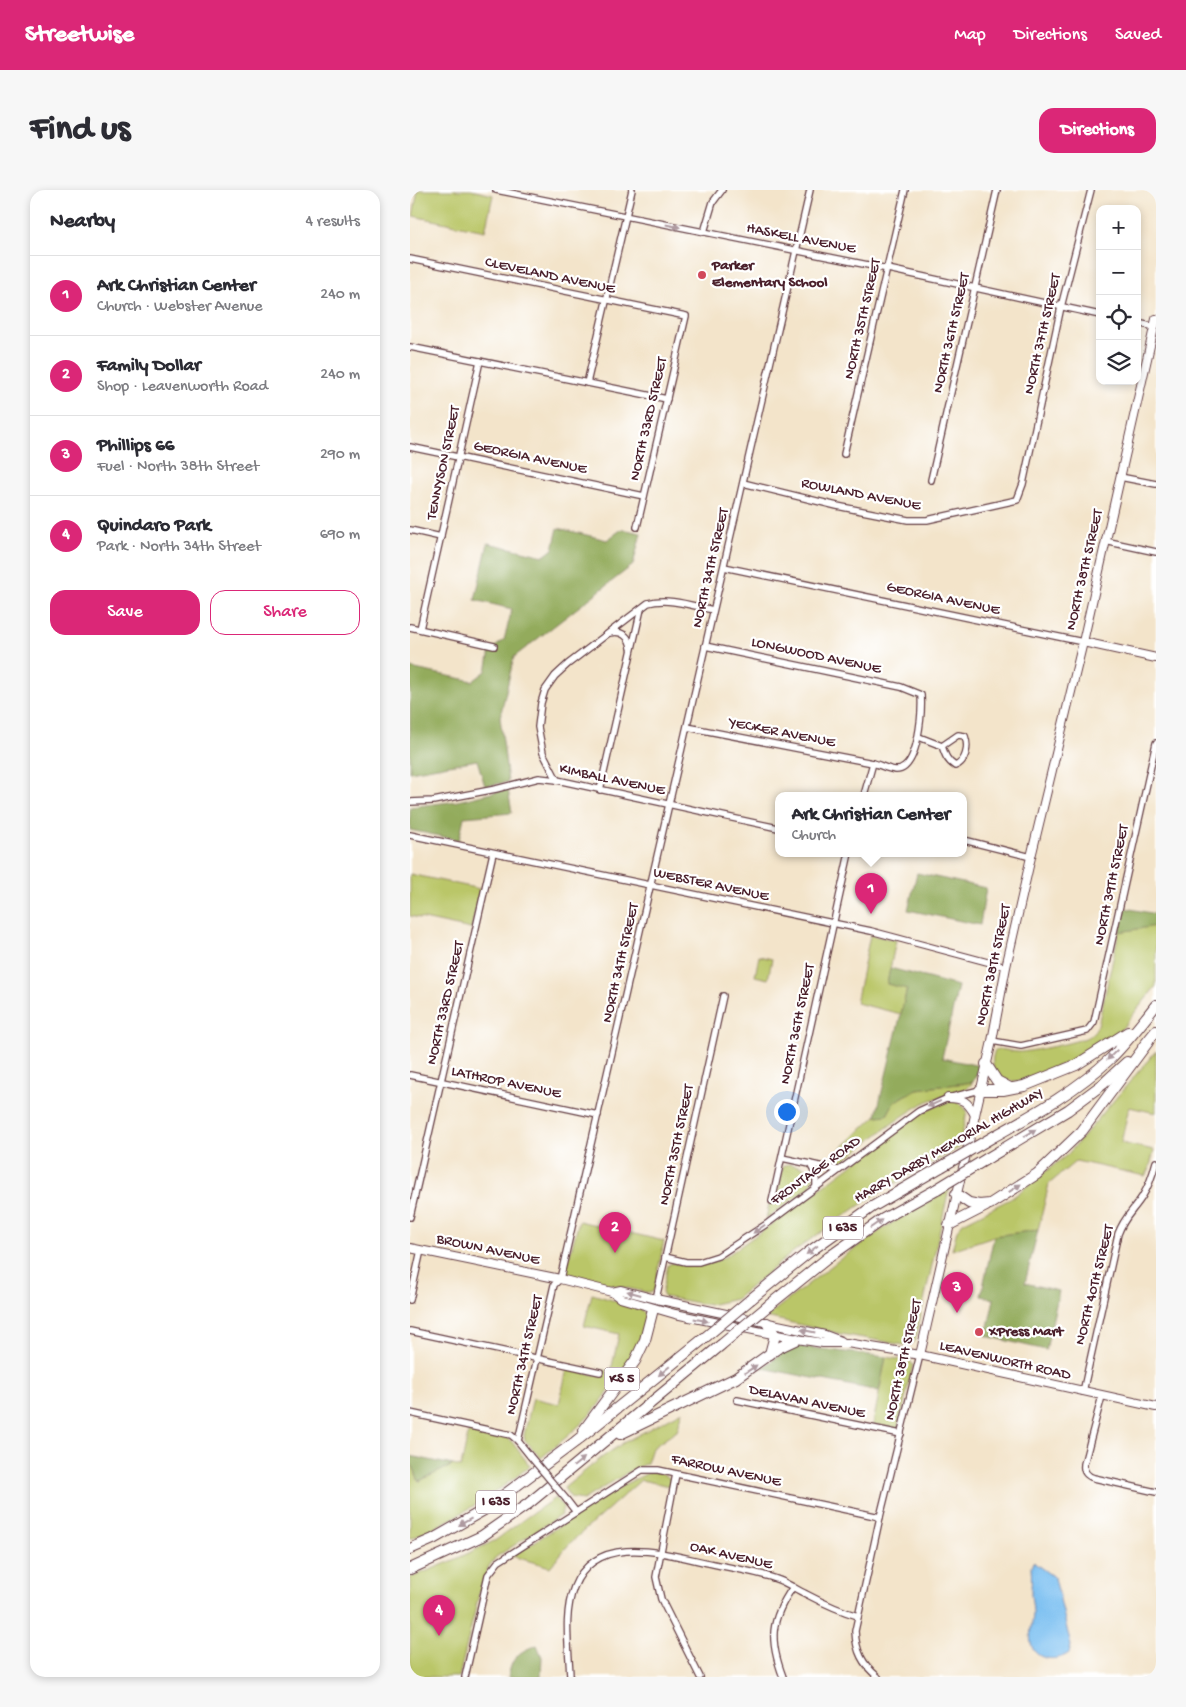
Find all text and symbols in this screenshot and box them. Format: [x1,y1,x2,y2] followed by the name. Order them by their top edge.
[25,21,134,50] text: Streetwise
[954,25,986,46] text: Map
[1014,25,1087,46] text: Directions
[1115,25,1161,46] text: Saved
[1039,108,1156,153] button: Directions
[30,110,130,151] text: Find us
[1096,205,1141,385] map controls
[1096,205,1141,250] button: +
[50,210,115,235] text: Nearby
[305,213,360,232] text: 4 results
[745,220,858,259] street label: HASKELL AVENUE
[665,222,681,230] one-way arrow
[1096,250,1141,295] button: −
[483,253,617,299] street label: CLEVELAND AVENUE
[840,256,886,381] street label: NORTH 35TH STREET
[711,257,828,292] place label: Parker Elementary School
[696,269,708,281] marker: Parker Elementary School
[929,270,975,395] street label: NORTH 36TH STREET
[1020,271,1066,396] street label: NORTH 37TH STREET
[97,275,256,298] text: Ark Christian Center
[63,286,69,305] text: 1
[320,286,360,305] text: 240 m
[1096,295,1141,340] button: locate
[97,298,263,317] text: Church · Webster Avenue
[1096,340,1141,385] button: layers
[626,354,672,483] street label: NORTH 33RD STREET
[97,355,201,378] text: Family Dollar
[62,366,70,385] text: 2
[320,366,360,385] text: 240 m
[97,378,268,397] text: Shop · Leavenworth Road
[423,403,465,523] street label: TENNYSON STREET
[97,435,174,458] text: Phillips 66
[472,437,589,479] street label: GEORGIA AVENUE
[62,446,70,465] text: 3
[320,446,360,465] text: 290 m
[97,458,259,477] text: Fuel · North 38th Street
[800,475,923,516] street label: ROWLAND AVENUE
[688,505,734,630] street label: NORTH 34TH STREET
[1062,507,1108,632] street label: NORTH 38TH STREET
[97,515,211,538] text: Quindaro Park
[62,526,70,545] text: 4
[320,526,360,545] text: 690 m
[97,538,261,557] text: Park · North 34th Street
[885,578,1002,620] street label: GEORGIA AVENUE
[50,590,200,635] button: Save
[210,590,360,635] button: Share
[749,633,883,679] street label: LONGWOOD AVENUE
[725,713,837,752] street label: YECKER AVENUE
[557,760,667,800] street label: KIMBALL AVENUE
[775,792,967,857] popup
[792,804,950,827] text: Ark Christian Center
[1090,822,1134,947] street label: NORTH 39TH STREET
[792,827,836,846] text: Church
[652,864,771,906] street label: WEBSTER AVENUE
[855,873,887,914] pin: 1
[598,900,644,1025] street label: NORTH 34TH STREET
[972,902,1016,1027] street label: NORTH 38TH STREET
[423,938,469,1067] street label: NORTH 33RD STREET
[776,961,820,1086] street label: NORTH 36TH STREET
[1106,1049,1118,1061] one-way arrow
[449,1063,563,1104] street label: LATHROP AVENUE
[655,1082,699,1207] street label: NORTH 35TH STREET
[851,1084,1047,1208] street label: HARRY DARBY MEMORIAL HIGHWAY
[774,1099,800,1125] your location
[927,1100,941,1108] one-way arrow
[1024,1128,1037,1137] one-way arrow
[767,1132,865,1210] street label: FRONTAGE ROAD
[1008,1184,1022,1193] one-way arrow
[599,1212,631,1253] pin: 2
[823,1216,863,1240] road number: I 635
[870,1219,883,1229] one-way arrow
[1071,1222,1119,1347] street label: NORTH 40TH STREET
[752,1224,766,1234] one-way arrow
[434,1230,542,1270] street label: BROWN AVENUE
[805,1245,819,1255] one-way arrow
[941,1272,973,1313] pin: 3
[626,1289,641,1297] one-way arrow
[502,1292,548,1417] street label: NORTH 34TH STREET
[881,1297,927,1422] street label: NORTH 38TH STREET
[693,1316,709,1324] one-way arrow
[988,1323,1065,1341] place label: XPress Mart
[973,1326,985,1338] marker: XPress Mart
[799,1327,815,1335] one-way arrow
[938,1337,1073,1385] street label: LEAVENWORTH ROAD
[744,1364,757,1373] one-way arrow
[658,1365,670,1376] one-way arrow
[604,1368,640,1390] road number: KS 5
[746,1381,867,1423] street label: DELAVAN AVENUE
[668,1450,783,1492] street label: FARROW AVENUE
[572,1457,585,1468] one-way arrow
[476,1490,516,1514] road number: I 635
[458,1517,471,1526] one-way arrow
[688,1538,775,1574] street label: OAK AVENUE
[423,1595,455,1636] pin: 4

